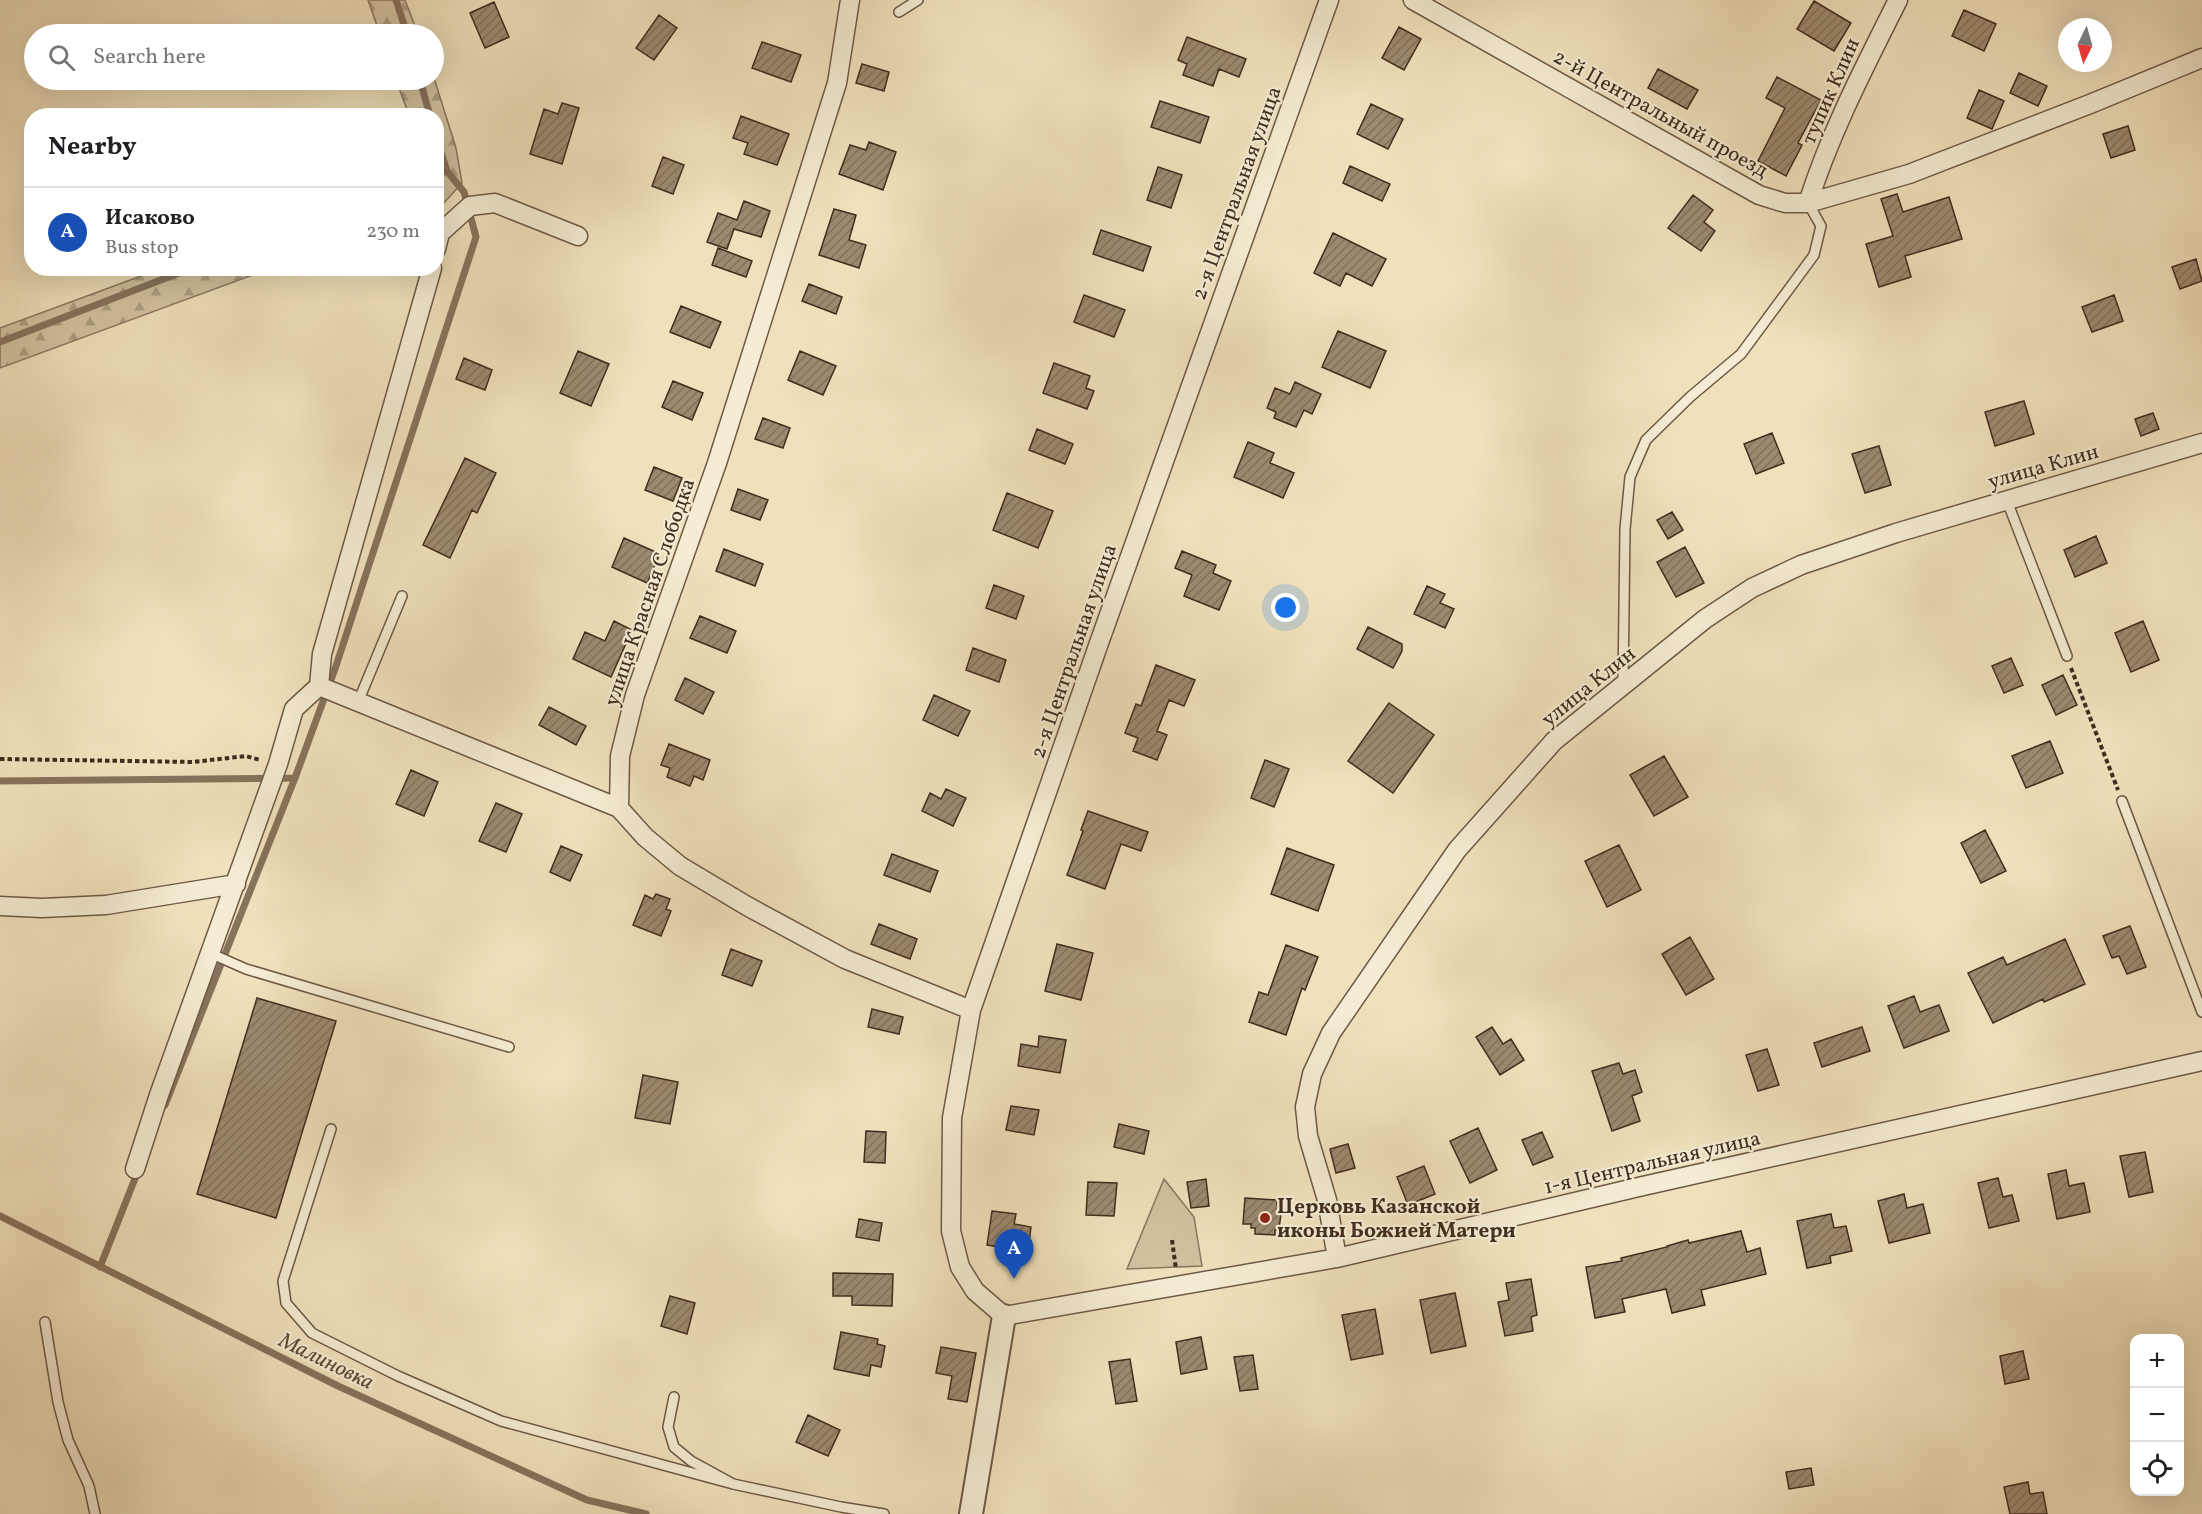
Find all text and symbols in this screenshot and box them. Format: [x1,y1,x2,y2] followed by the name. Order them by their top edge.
[2058,18,2112,72] north arrow
[24,24,444,90] search box
[1795,34,1868,149] street label: тупик Клин
[45,41,78,74] icon: search
[93,42,206,73] text: Search here
[1547,43,1773,186] street label: 2-й Центральный проезд
[1185,83,1290,304] street label: 2-я Центральная улица
[48,129,137,165] text: Nearby
[105,203,195,234] text: Исаково
[60,218,75,246] text: A
[366,218,420,246] text: 230 m
[105,234,179,262] text: Bus stop
[1985,438,2102,497] street label: улица Клин
[598,475,703,710] street label: улица Красная Слободка
[1024,540,1125,763] street label: 2-я Центральная улица
[1271,593,1300,622] your location
[1536,640,1643,734] street label: улица Клин
[1541,1124,1764,1203] street label: 1-я Центральная улица
[1277,1193,1516,1246] place label: Церковь Казанской иконы Божией Матери
[1258,1211,1272,1225] marker: Церковь Казанской иконы Божией Матери
[994,1230,1034,1279] pin: A
[272,1325,379,1399] water label: Малиновка
[2130,1334,2184,1496] map controls
[2130,1334,2184,1388] button: +
[2130,1388,2184,1442] button: −
[2130,1442,2184,1496] button: locate

